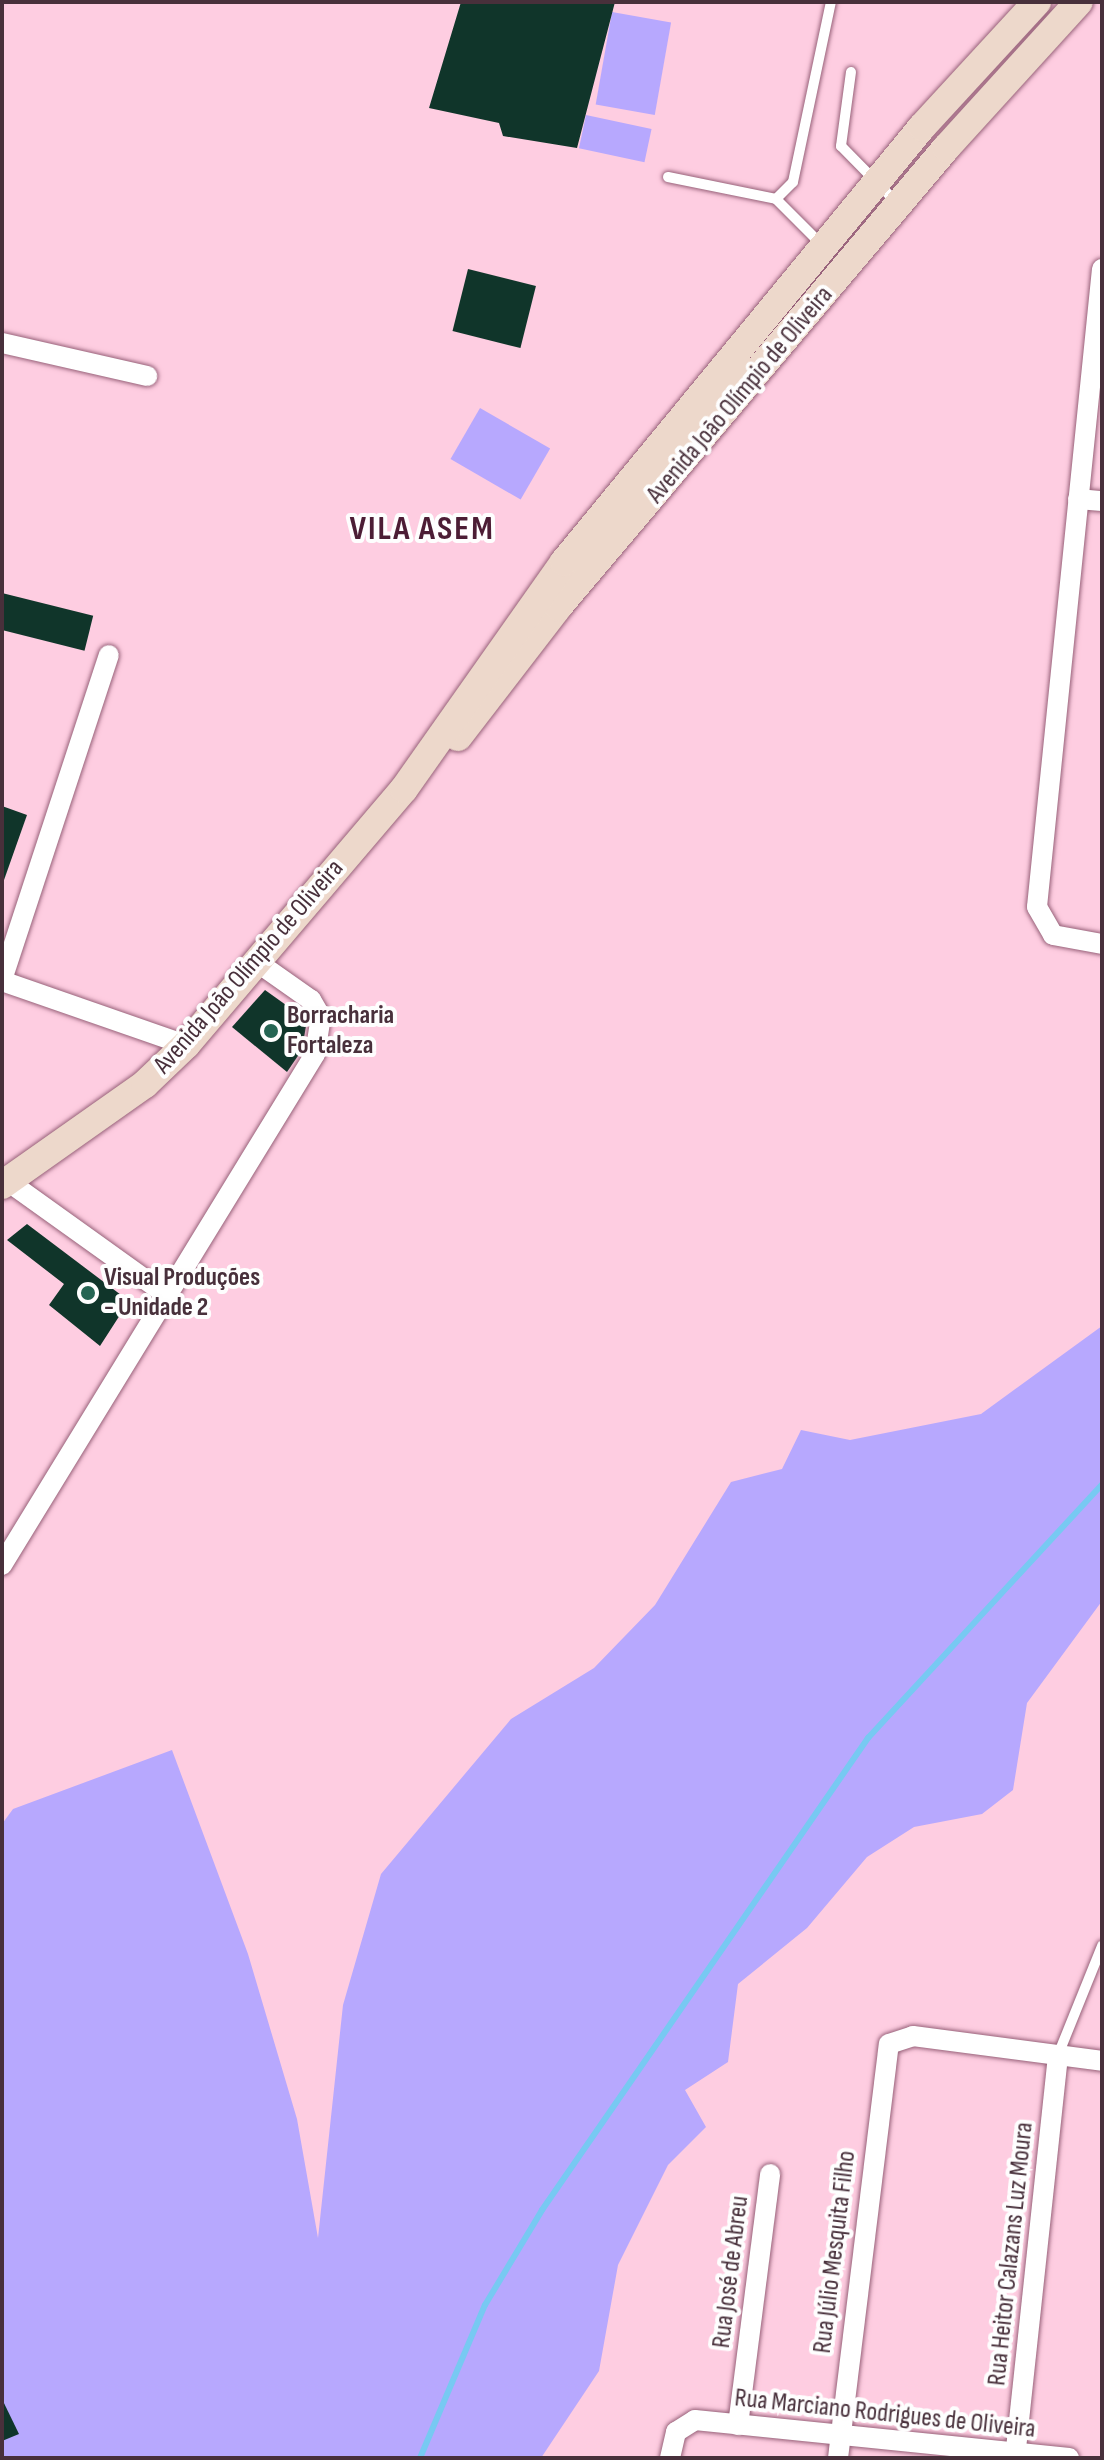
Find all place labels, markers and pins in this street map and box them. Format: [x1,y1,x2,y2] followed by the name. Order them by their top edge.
[287,1000,394,1062] place label: Borracharia Fortaleza
[262,1022,280,1040] marker: Borracharia Fortaleza
[104,1262,260,1324] place label: Visual Produções - Unidade 2
[79,1284,97,1302] marker: Visual Produções - Unidade 2

